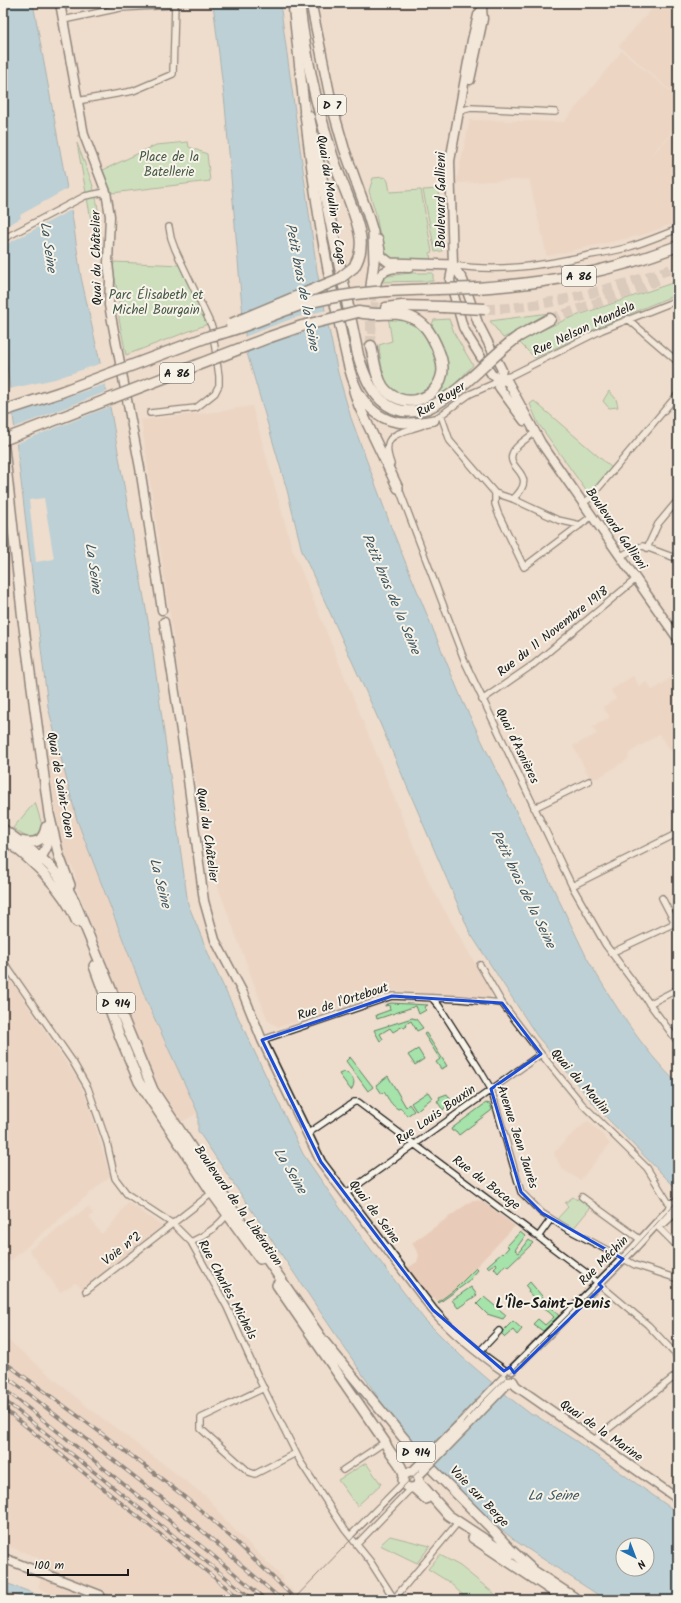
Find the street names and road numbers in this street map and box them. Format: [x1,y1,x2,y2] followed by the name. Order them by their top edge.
[318,95,346,115] road number: D 7
[310,134,352,267] street label: Quai du Moulin de Cage
[431,151,452,248] street label: Boulevard Gallieni
[86,210,108,306] street label: Quai du Châtelier
[562,266,596,286] road number: A 86
[529,296,639,362] street label: Rue Nelson Mandela
[160,363,194,383] road number: A 86
[412,376,470,423] street label: Rue Royer
[580,483,653,575] street label: Boulevard Gallieni
[493,581,614,682] street label: Rue du 11 Novembre 1918
[490,704,545,788] street label: Quai d'Asnières
[40,730,80,840] street label: Quai de Saint-Ouen
[190,786,224,884] street label: Quai du Châtelier
[295,977,392,1027] street label: Rue de l'Ortebout
[97,993,135,1013] road number: D 914
[545,1044,615,1120] street label: Quai du Moulin
[391,1079,481,1151] street label: Rue Louis Bouxin
[490,1083,544,1192] street label: Avenue Jean Jaurès
[188,1141,288,1271] street label: Boulevard de la Libération
[447,1150,525,1216] street label: Rue du Bocage
[343,1176,405,1248] street label: Quai de Seine
[97,1227,147,1271] street label: Voie n°2
[574,1231,634,1291] street label: Rue Méchin
[192,1236,262,1344] street label: Rue Charles Michels
[555,1394,647,1468] street label: Quai de la Marine
[397,1442,435,1462] road number: D 914
[444,1461,514,1533] street label: Voie sur Berge

